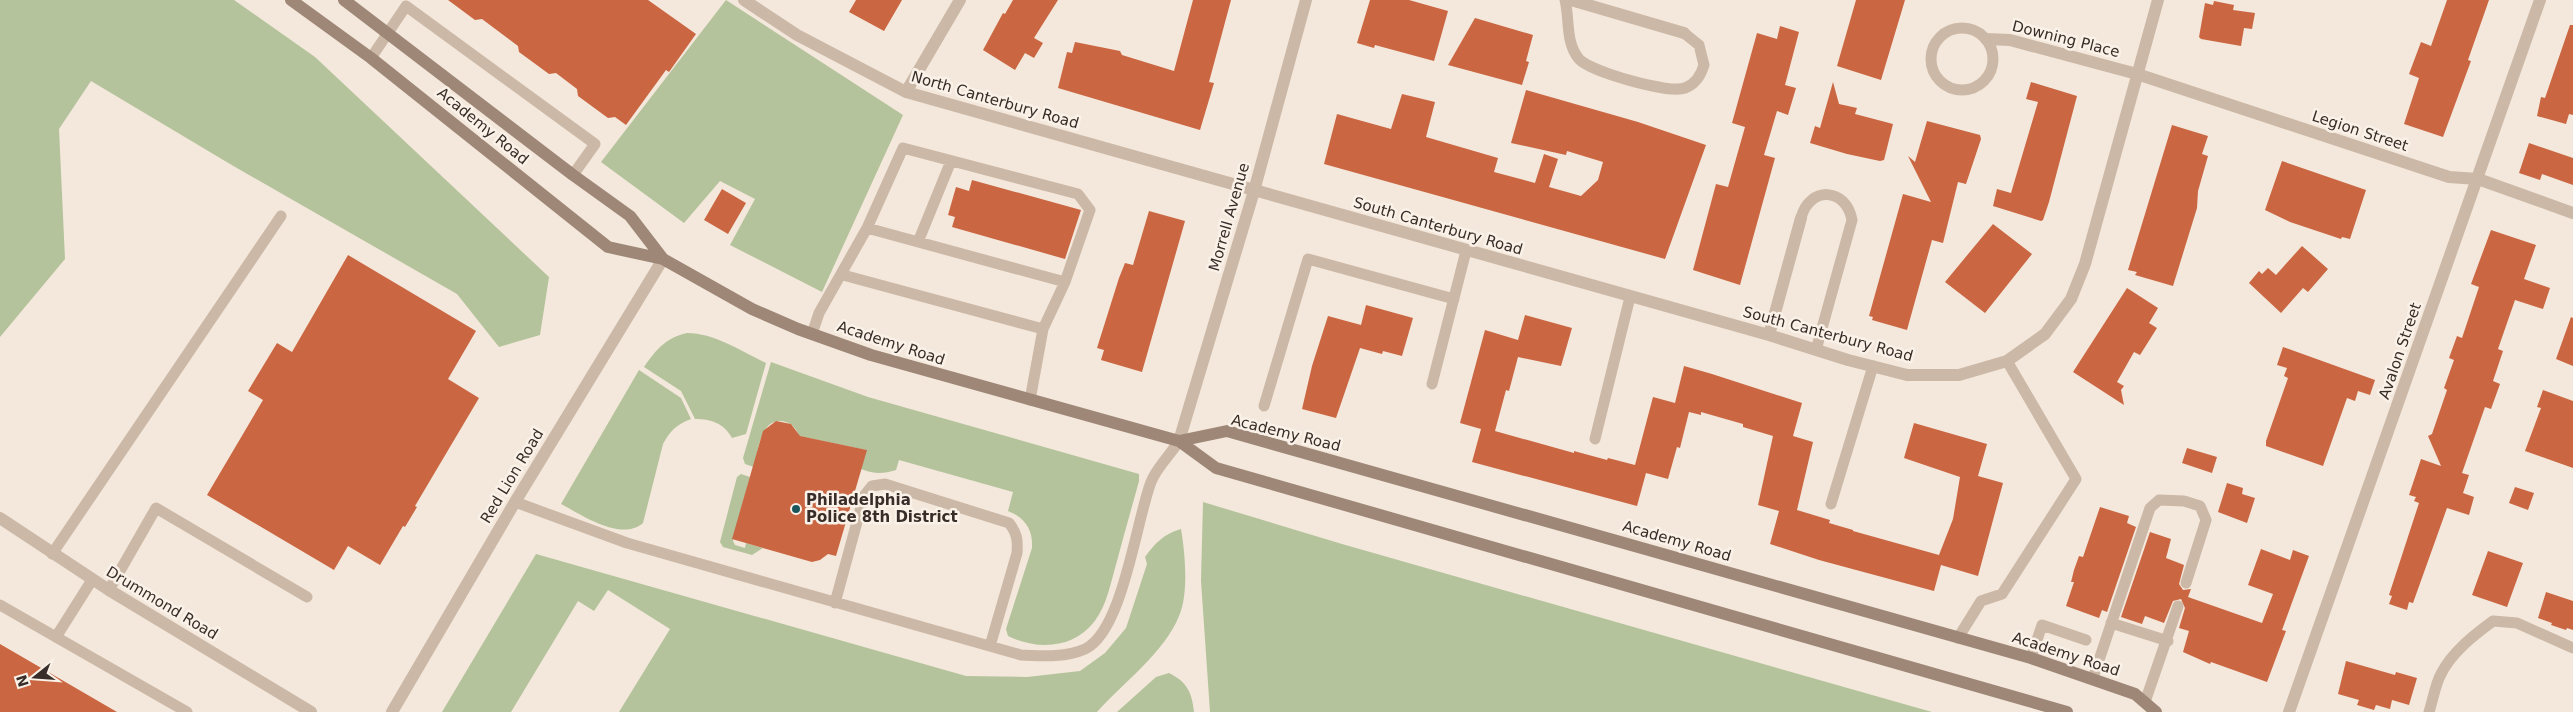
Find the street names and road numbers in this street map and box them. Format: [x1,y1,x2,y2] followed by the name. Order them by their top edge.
[2010,17,2122,61] street label: Downing Place
[909,67,1081,133] street label: North Canterbury Road
[434,84,532,168] street label: Academy Road
[2310,107,2410,155] street label: Legion Street
[1205,161,1253,273] street label: Morrell Avenue
[1351,193,1525,259] street label: South Canterbury Road
[2375,300,2425,402] street label: Avalon Street
[1741,303,1915,365] street label: South Canterbury Road
[835,317,947,369] street label: Academy Road
[1229,411,1343,455] street label: Academy Road
[477,426,547,526] street label: Red Lion Road
[1621,517,1733,565] street label: Academy Road
[103,563,221,643] street label: Drummond Road
[2010,628,2122,680] street label: Academy Road

